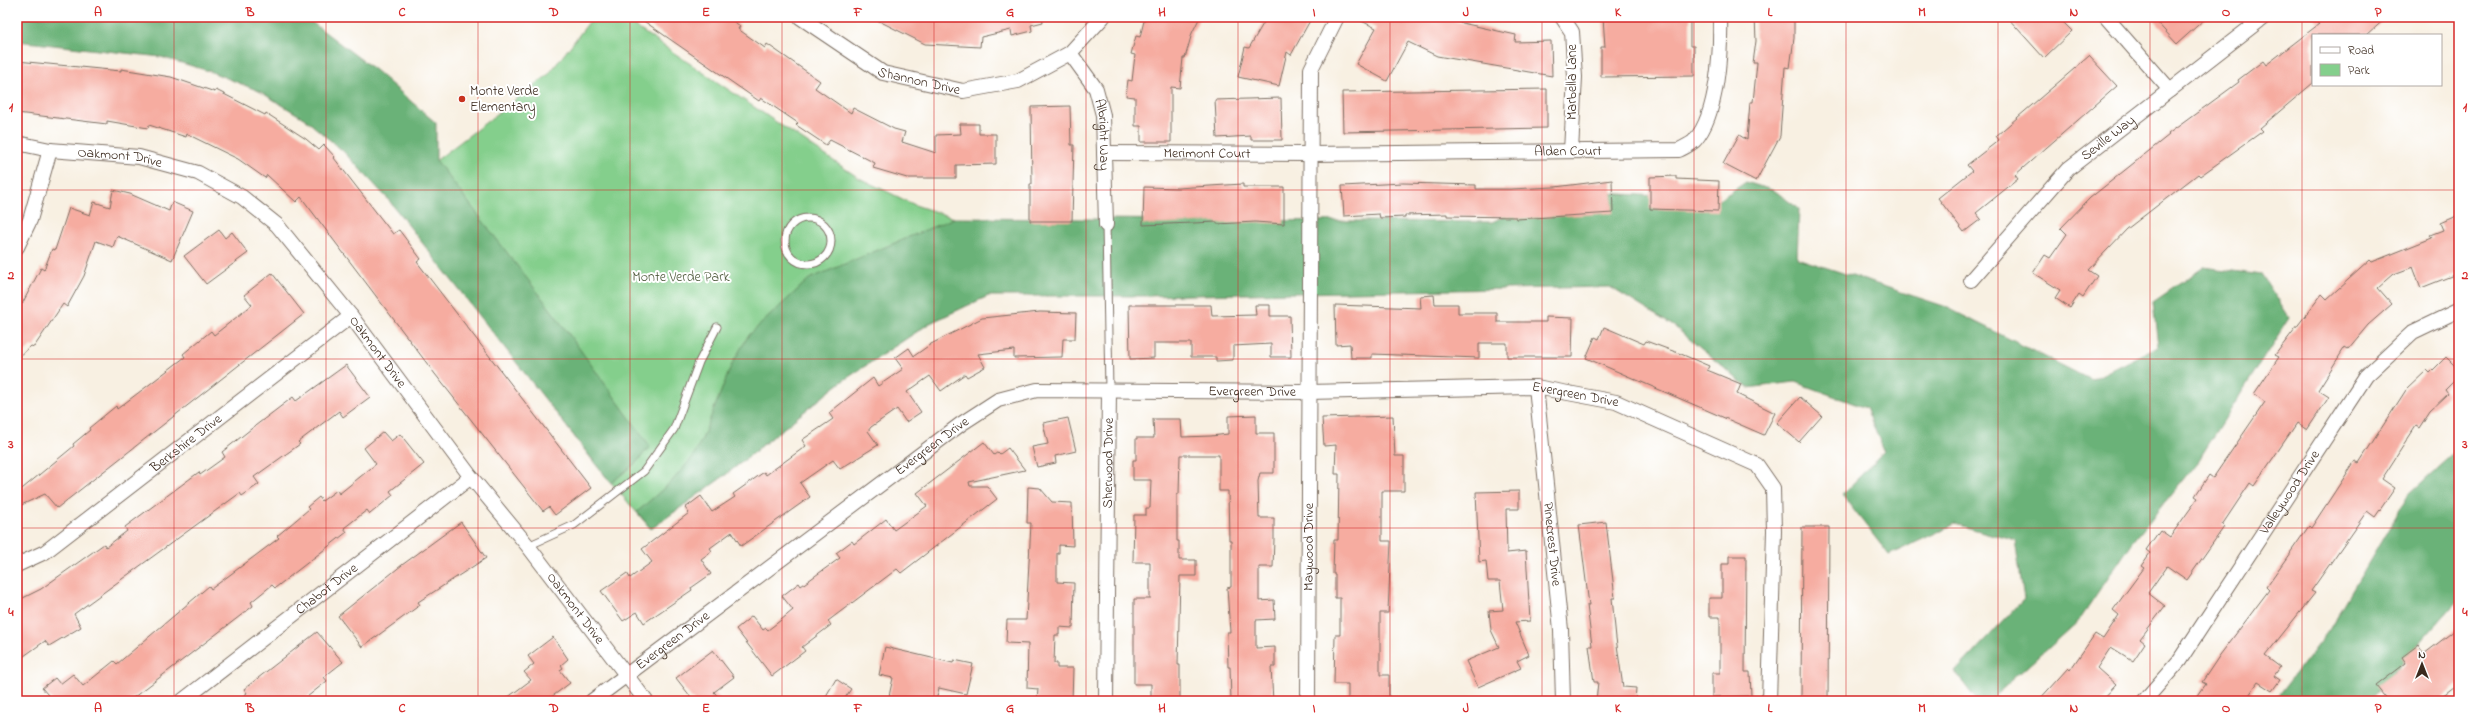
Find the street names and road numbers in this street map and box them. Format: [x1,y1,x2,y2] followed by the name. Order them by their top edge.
[1562,43,1583,120] street label: Marbella Lane
[873,61,963,101] street label: Shannon Drive
[1089,96,1115,171] street label: Albright Way
[2076,110,2140,166] street label: Seville Way
[1534,140,1602,162] street label: Alden Court
[77,142,165,174] street label: Oakmont Drive
[1163,143,1251,164] street label: Merimont Court
[344,311,412,393] street label: Oakmont Drive
[1530,376,1621,413] street label: Evergreen Drive
[1208,381,1297,403] street label: Evergreen Drive
[145,408,227,478] street label: Berkshire Drive
[890,411,974,481] street label: Evergreen Drive
[1097,417,1119,508] street label: Sherwood Drive
[2254,445,2326,539] street label: Valleywood Drive
[1537,501,1567,588] street label: Pinecrest Drive
[1298,502,1320,591] street label: Maywood Drive
[291,557,363,620] street label: Chabot Drive
[541,568,610,649] street label: Oakmont Drive
[631,605,715,675] street label: Evergreen Drive

